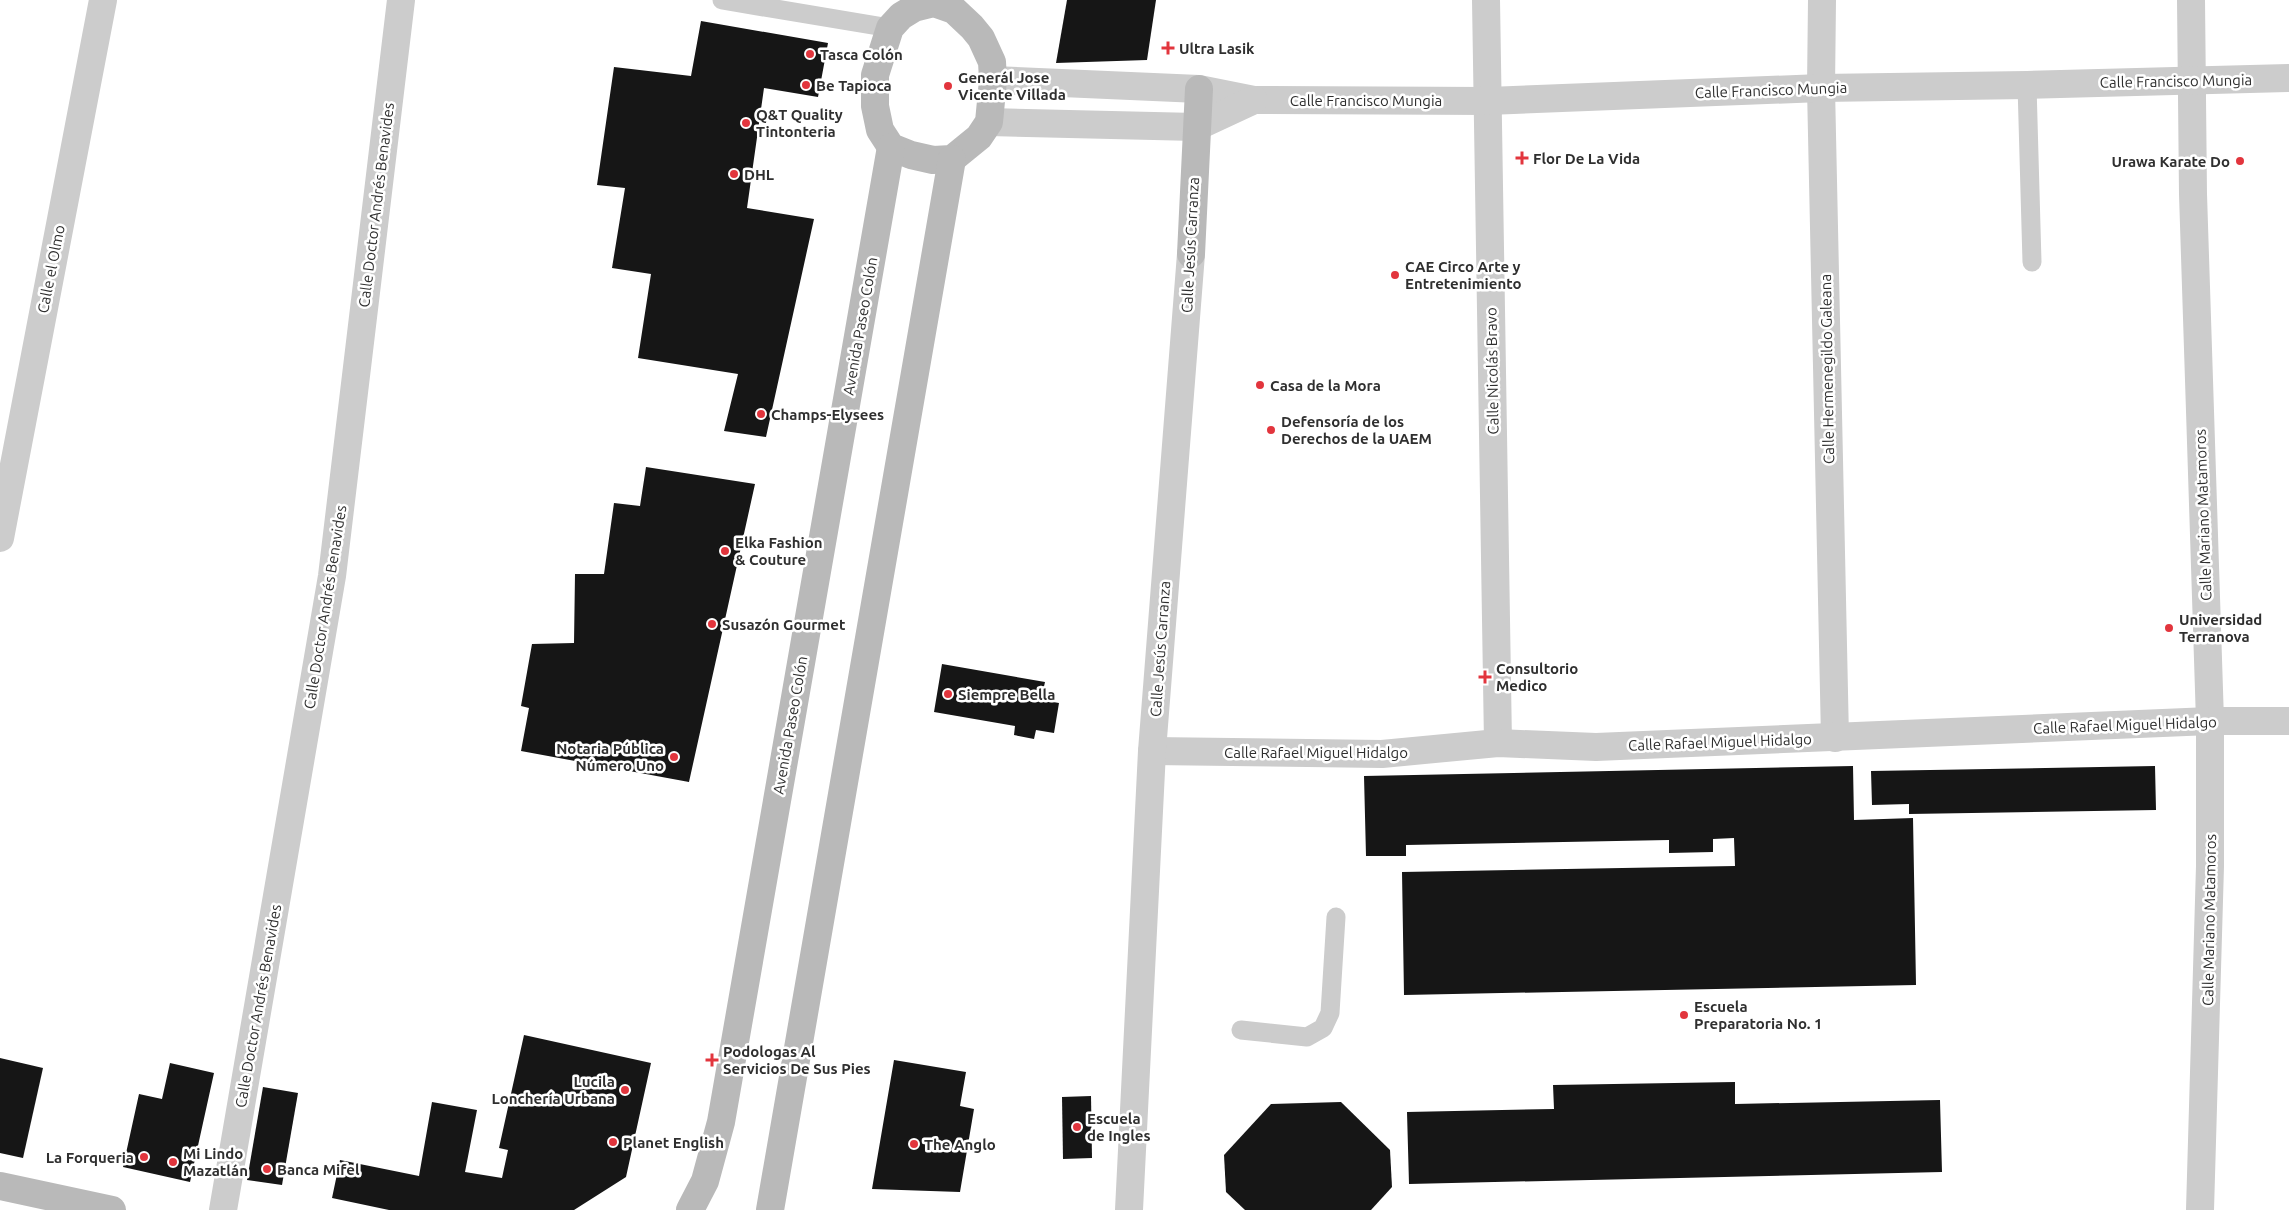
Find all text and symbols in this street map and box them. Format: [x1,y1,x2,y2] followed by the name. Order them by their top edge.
[1179,40,1255,57] place label: Ultra Lasik
[1161,41,1175,55] marker: Ultra Lasik
[820,46,903,63] place label: Tasca Colón
[804,48,816,60] marker: Tasca Colón
[958,69,1066,103] place label: Generál Jose Vicente Villada
[2100,71,2252,91] street label: Calle Francisco Mungia
[816,77,892,94] place label: Be Tapioca
[800,79,812,91] marker: Be Tapioca
[1694,79,1848,101] street label: Calle Francisco Mungia
[942,80,954,92] marker: Generál Jose Vicente Villada
[1290,92,1442,109] street label: Calle Francisco Mungia
[355,102,397,308] street label: Calle Doctor Andrés Benavides
[756,106,843,140] place label: Q&T Quality Tintonteria
[740,117,752,129] marker: Q&T Quality Tintonteria
[1533,150,1640,167] place label: Flor De La Vida
[1515,151,1529,165] marker: Flor De La Vida
[2112,153,2230,170] place label: Urawa Karate Do
[2234,155,2246,167] marker: Urawa Karate Do
[744,166,774,183] place label: DHL
[728,168,740,180] marker: DHL
[1178,176,1202,314] street label: Calle Jesús Carranza
[34,223,68,315] street label: Calle el Olmo
[839,256,881,396] street label: Avenida Paseo Colón
[1405,258,1521,292] place label: CAE Circo Arte y Entretenimiento
[1389,269,1401,281] marker: CAE Circo Arte y Entretenimiento
[1817,274,1837,464] street label: Calle Hermenegildo Galeana
[1482,307,1502,435] street label: Calle Nicolás Bravo
[1270,377,1381,394] place label: Casa de la Mora
[1254,379,1266,391] marker: Casa de la Mora
[771,406,884,423] place label: Champs-Elysees
[755,408,767,420] marker: Champs-Elysees
[1281,413,1432,447] place label: Defensoría de los Derechos de la UAEM
[1265,424,1277,436] marker: Defensoría de los Derechos de la UAEM
[2192,429,2214,601] street label: Calle Mariano Matamoros
[300,504,350,710] street label: Calle Doctor Andrés Benavides
[735,534,822,568] place label: Elka Fashion & Couture
[719,545,731,557] marker: Elka Fashion & Couture
[1147,580,1173,718] street label: Calle Jesús Carranza
[2179,611,2262,645] place label: Universidad Terranova
[722,616,846,633] place label: Susazón Gourmet
[706,618,718,630] marker: Susazón Gourmet
[2163,622,2175,634] marker: Universidad Terranova
[769,655,811,795] street label: Avenida Paseo Colón
[1496,660,1578,694] place label: Consultorio Medico
[1478,670,1492,684] marker: Consultorio Medico
[958,686,1056,703] place label: Siempre Bella
[942,688,954,700] marker: Siempre Bella
[2033,713,2217,737] street label: Calle Rafael Miguel Hidalgo
[1628,730,1812,754] street label: Calle Rafael Miguel Hidalgo
[556,740,664,774] place label: Notaria Pública Número Uno
[1224,744,1408,761] street label: Calle Rafael Miguel Hidalgo
[668,751,680,763] marker: Notaria Pública Número Uno
[2199,834,2219,1006] street label: Calle Mariano Matamoros
[232,903,284,1109] street label: Calle Doctor Andrés Benavides
[1694,998,1822,1032] place label: Escuela Preparatoria No. 1
[1678,1009,1690,1021] marker: Escuela Preparatoria No. 1
[723,1043,871,1077] place label: Podologas Al Servicios De Sus Pies
[705,1053,719,1067] marker: Podologas Al Servicios De Sus Pies
[491,1073,615,1107] place label: Lucila Lonchería Urbana
[619,1084,631,1096] marker: Lucila Lonchería Urbana
[1087,1110,1151,1144] place label: Escuela de Ingles
[1071,1121,1083,1133] marker: Escuela de Ingles
[623,1134,724,1151] place label: Planet English
[607,1136,619,1148] marker: Planet English
[924,1136,996,1153] place label: The Anglo
[908,1138,920,1150] marker: The Anglo
[183,1145,248,1179] place label: Mi Lindo Mazatlán
[46,1149,134,1166] place label: La Forqueria
[138,1151,150,1163] marker: La Forqueria
[167,1156,179,1168] marker: Mi Lindo Mazatlán
[277,1161,360,1178] place label: Banca Mifel
[261,1163,273,1175] marker: Banca Mifel

